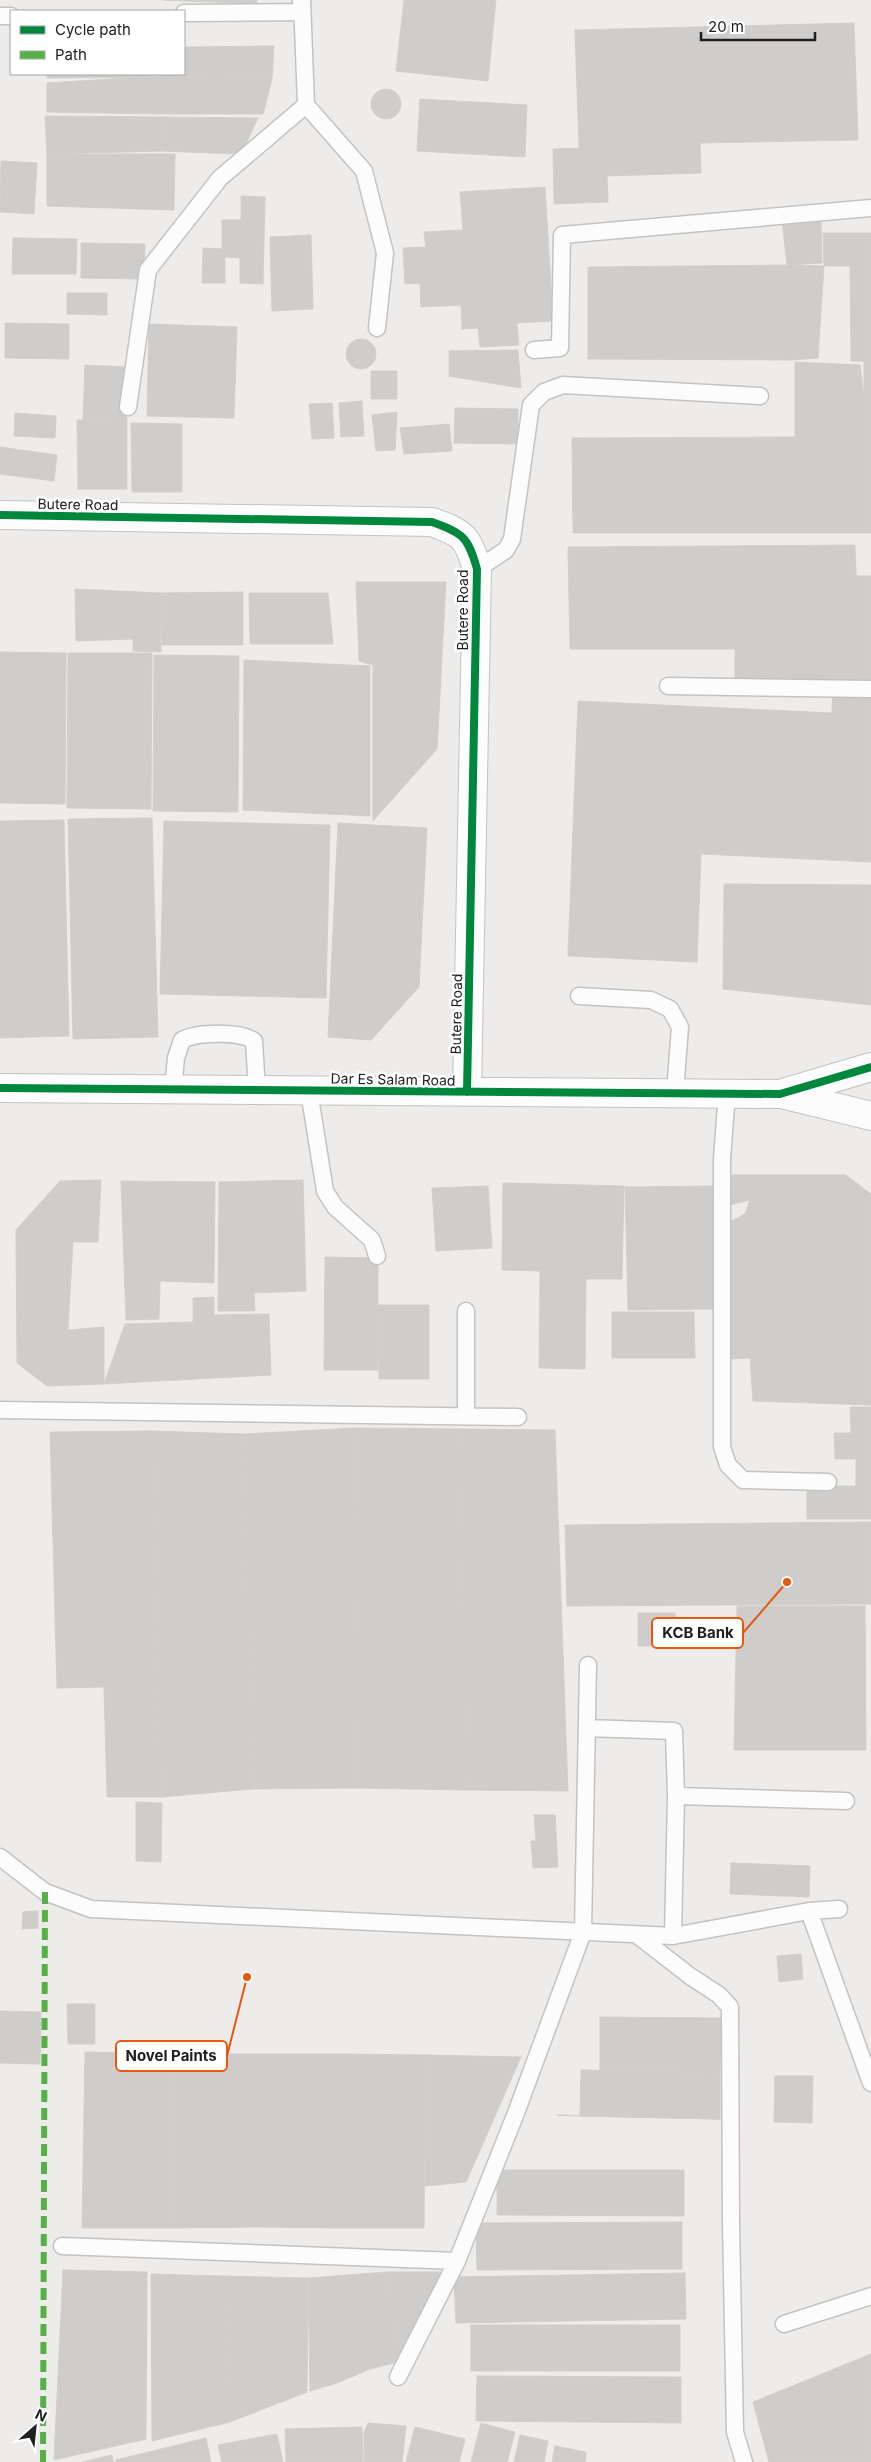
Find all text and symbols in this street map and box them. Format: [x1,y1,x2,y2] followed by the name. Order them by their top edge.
[10,10,185,75] legend
[701,10,815,42] scale bar
[708,17,744,36] text: 20 m
[55,20,131,39] text: Cycle path
[55,45,87,64] text: Path
[37,495,119,513] street label: Butere Road
[454,570,471,650] street label: Butere Road
[447,973,465,1055] street label: Butere Road
[330,1069,456,1089] street label: Dar Es Salam Road
[652,1618,743,1648] callout: KCB Bank
[662,1623,734,1642] text: KCB Bank
[116,2041,227,2071] callout: Novel Paints
[125,2046,217,2065] text: Novel Paints
[10,2402,60,2452] north arrow
[33,2405,50,2425] text: N

